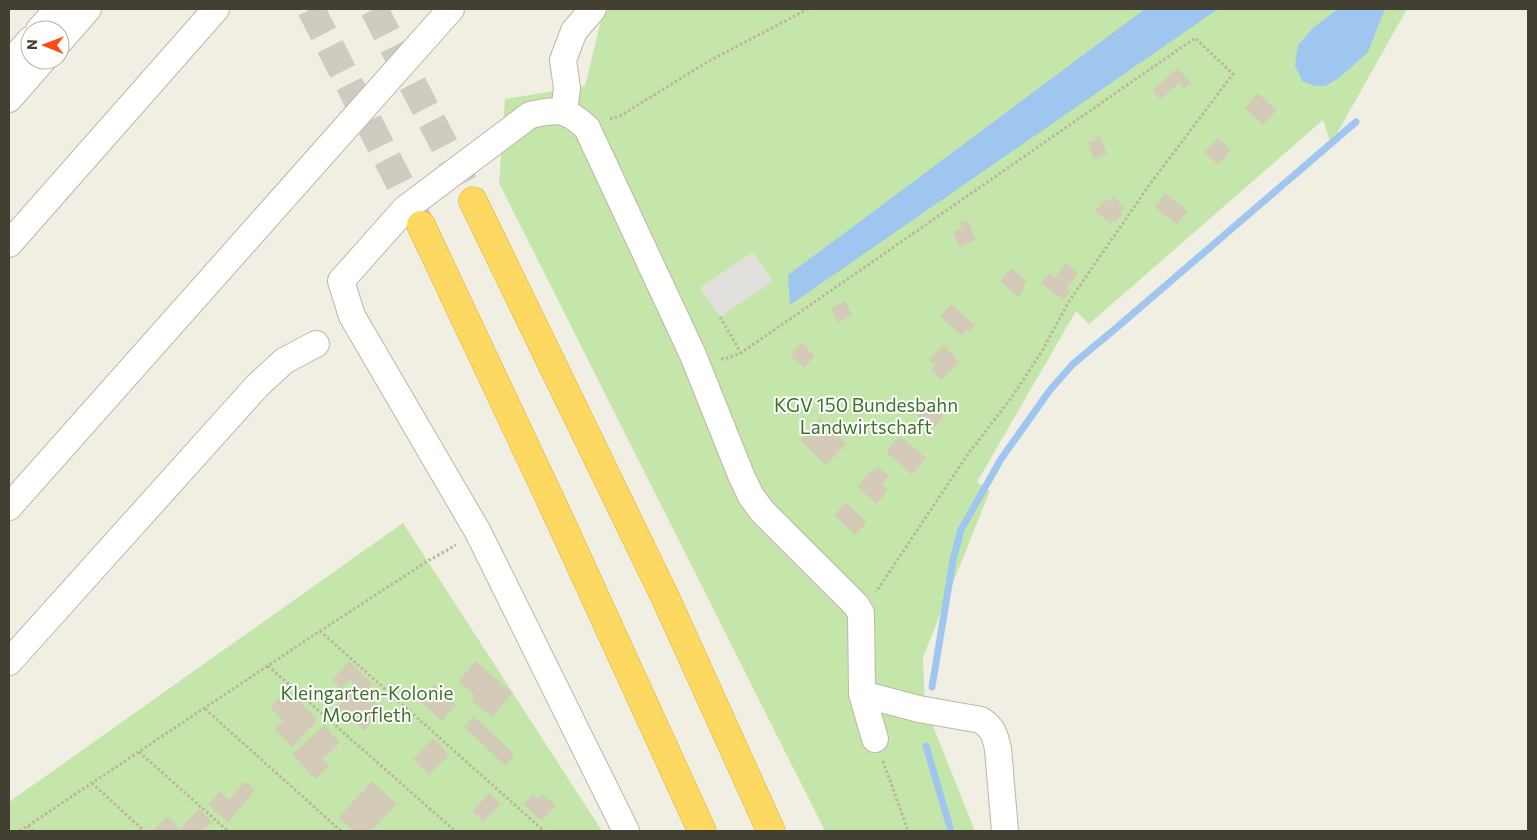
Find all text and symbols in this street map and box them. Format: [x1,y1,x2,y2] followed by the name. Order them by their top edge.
[20,20,70,70] north arrow
[23,39,40,50] text: N
[774,393,958,438] park label: KGV 150 Bundesbahn Landwirtschaft
[280,681,454,726] park label: Kleingarten-Kolonie Moorfleth

